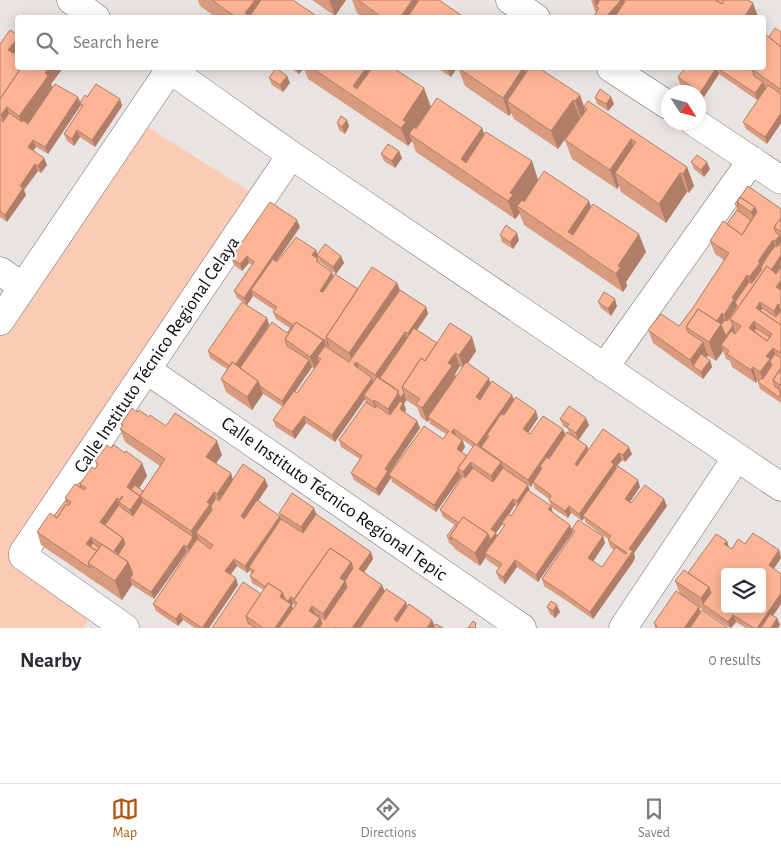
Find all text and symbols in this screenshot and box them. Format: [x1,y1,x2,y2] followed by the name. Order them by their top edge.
[15,15,766,70] search box
[33,29,61,57] icon: search
[73,33,159,52] text: Search here
[661,85,706,130] north arrow
[71,233,243,477] street label: Calle Instituto Técnico Regional Celaya
[218,414,450,584] street label: Calle Instituto Técnico Regional Tepic
[721,568,766,613] map controls
[721,568,766,613] button: layers
[20,650,81,671] text: Nearby
[708,652,761,668] text: 0 results
[111,795,139,842] tab: Map
[361,795,416,842] tab: Directions
[638,795,670,842] tab: Saved

